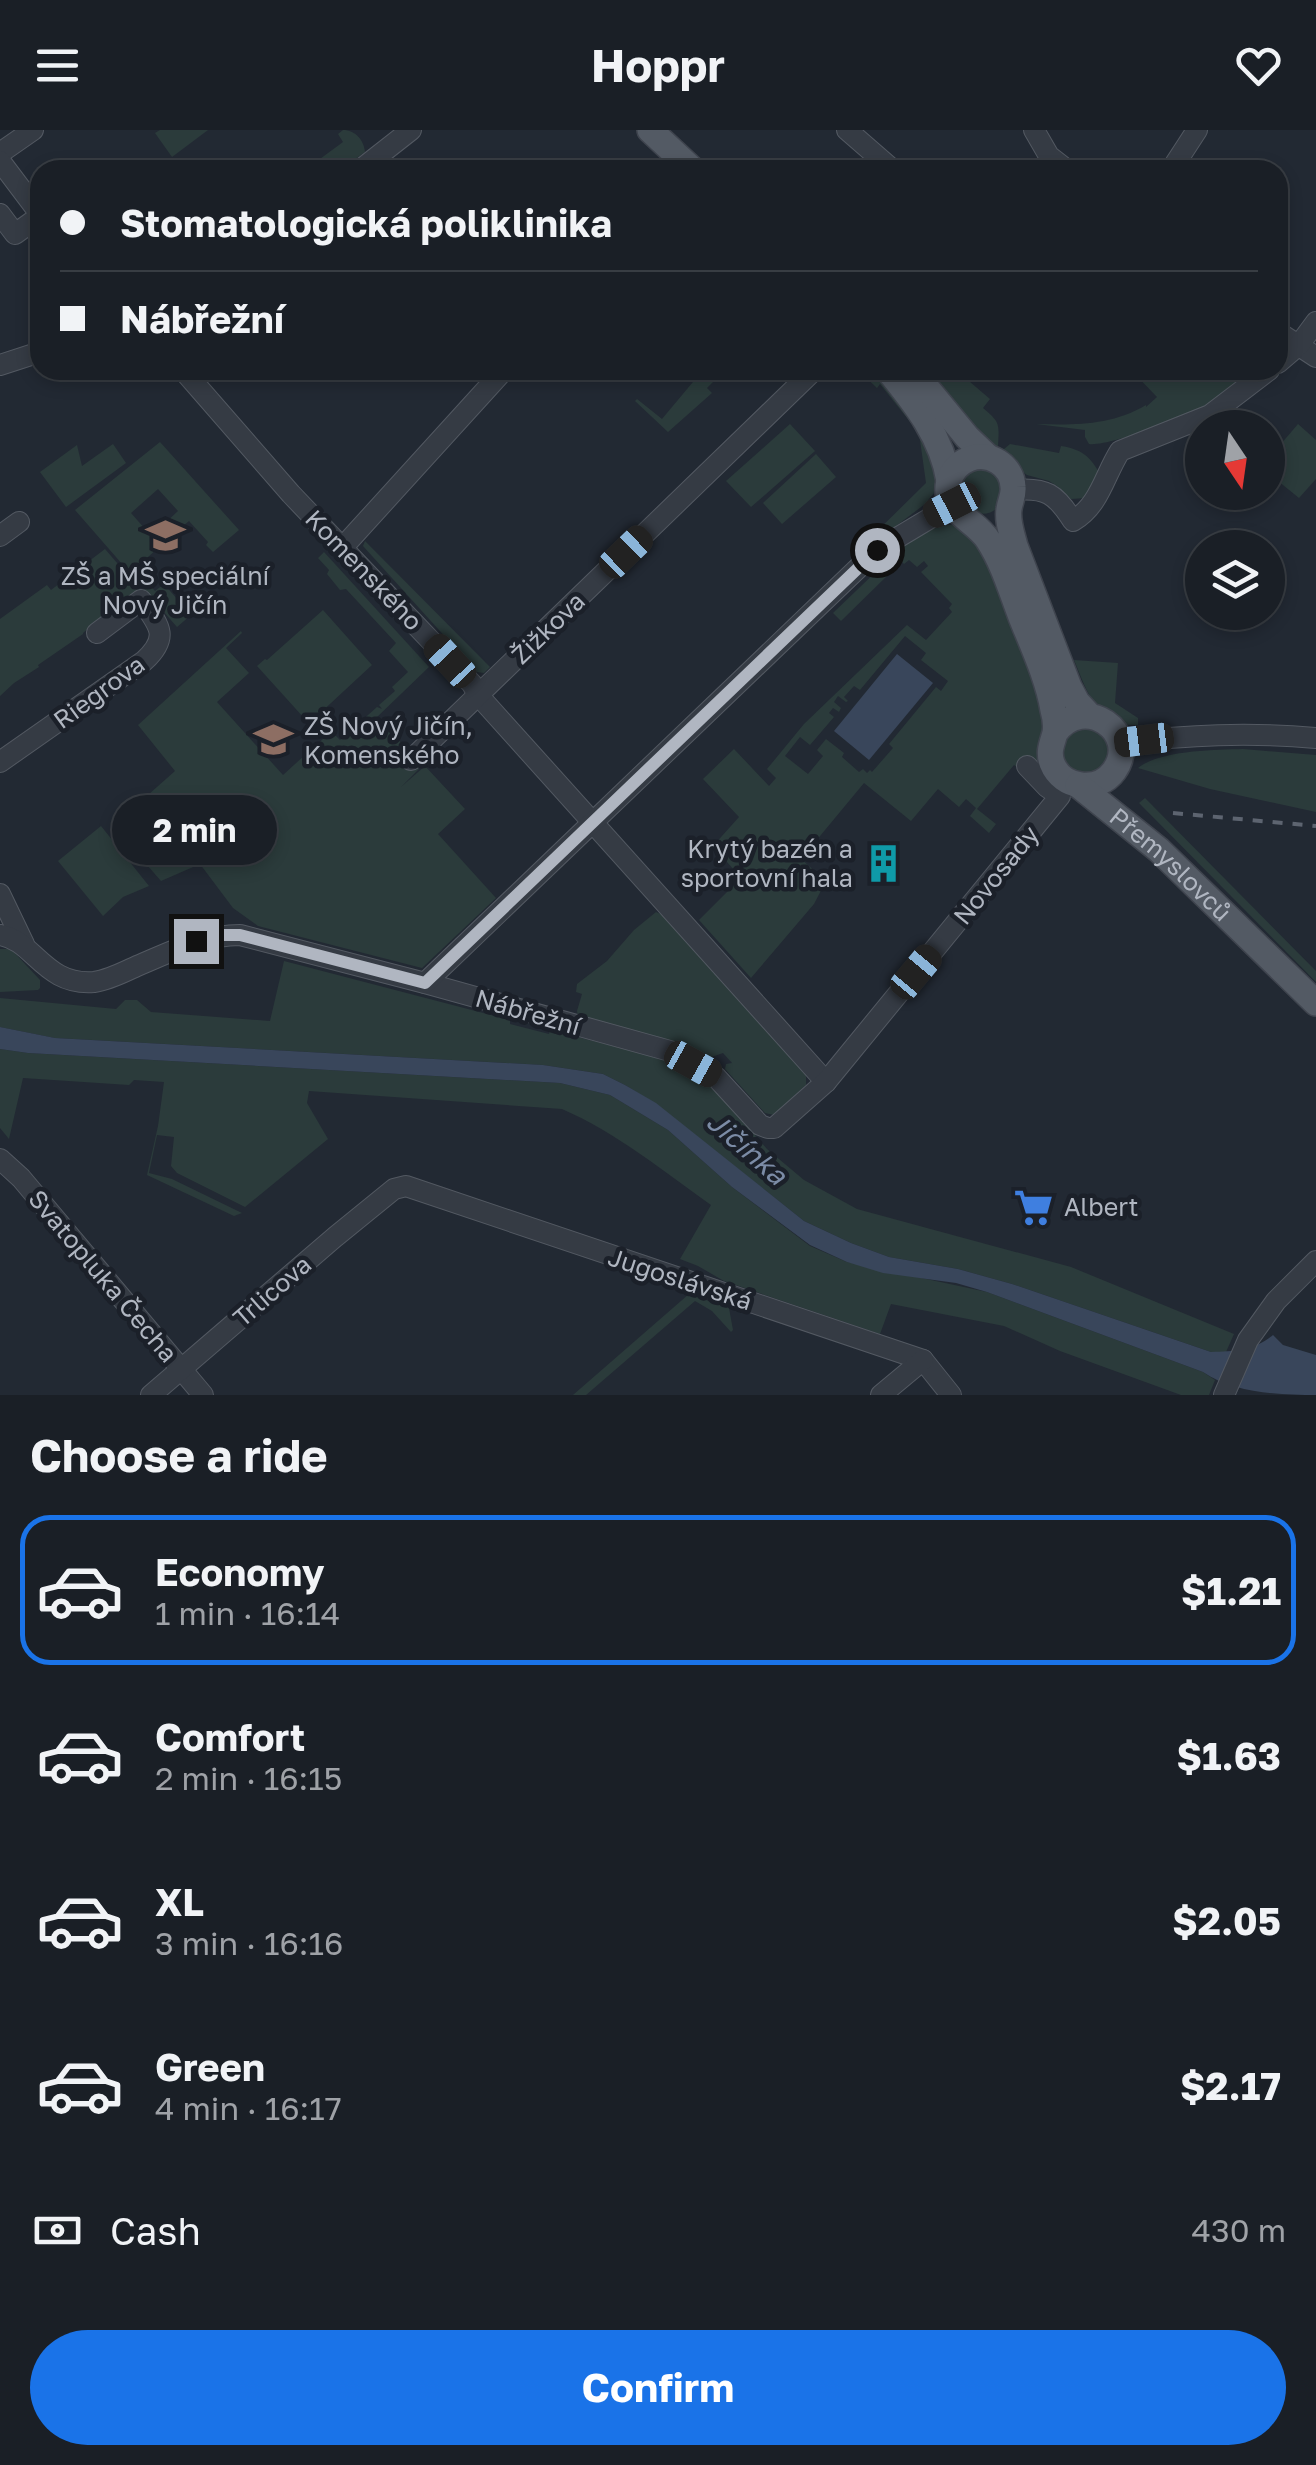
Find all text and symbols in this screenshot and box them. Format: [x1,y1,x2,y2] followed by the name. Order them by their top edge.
[30,38,85,93] icon: menu
[591,38,725,92] text: Hoppr
[1231,38,1286,93] icon: heart
[120,200,612,245] text: Stomatologická poliklinika
[120,296,284,341] text: Nábřežní
[1185,410,1285,510] north arrow
[1185,410,1285,630] map controls
[918,478,986,532] car
[299,503,430,636] street label: Komenského
[144,514,186,556] school or university icon: ZŠ a MŠ speciální Nový Jičín
[594,520,658,584] car
[855,528,900,573] route start
[1185,530,1285,630] button: layers
[61,560,271,620] place label: ZŠ a MŠ speciální Nový Jičín
[505,585,591,670] street label: Žižkova
[419,629,481,693] car
[47,648,150,735] street label: Riegrova
[304,710,473,770] place label: ZŠ Nový Jičín, Komenského
[253,719,295,761] school or university icon: ZŠ Nový Jičín, Komenského
[1112,721,1176,759] car
[114,796,278,866] callout: 2 min
[1104,801,1238,927] street label: Přemyslovců
[153,811,236,849] text: 2 min
[946,819,1045,931] street label: Novosady
[681,833,853,893] place label: Krytý bazén a sportovní hala
[862,842,904,884] building icon: Krytý bazén a sportovní hala
[174,919,219,964] route end
[885,939,947,1005] car
[472,982,585,1042] street label: Nábřežní
[659,1036,727,1092] car
[701,1104,795,1192] water label: Jičínka
[22,1183,184,1368] street label: Svatopluka Čecha
[1013,1186,1055,1228] supermarket icon: Albert
[1064,1191,1138,1222] place label: Albert
[604,1241,756,1316] street label: Jugoslávská
[226,1248,317,1333] street label: Trlicova
[30,1428,328,1482] text: Choose a ride
[35,1545,125,1635] icon: car
[155,1549,324,1594] text: Economy
[1181,1568,1281,1613] text: $1.21
[155,1594,340,1632] text: 1 min · 16:14
[35,1710,125,1800] icon: car
[155,1714,305,1759] text: Comfort
[1176,1733,1281,1778] text: $1.63
[155,1759,342,1797] text: 2 min · 16:15
[35,1875,125,1965] icon: car
[155,1879,204,1924] text: XL
[1172,1898,1281,1943] text: $2.05
[155,1924,343,1962] text: 3 min · 16:16
[35,2040,125,2130] icon: car
[155,2044,265,2089] text: Green
[1180,2063,1281,2108] text: $2.17
[155,2089,342,2127] text: 4 min · 16:17
[30,2203,85,2258] icon: cash
[110,2208,201,2253] text: Cash
[1192,2211,1286,2249] text: 430 m
[30,2330,1286,2445] button: Confirm

